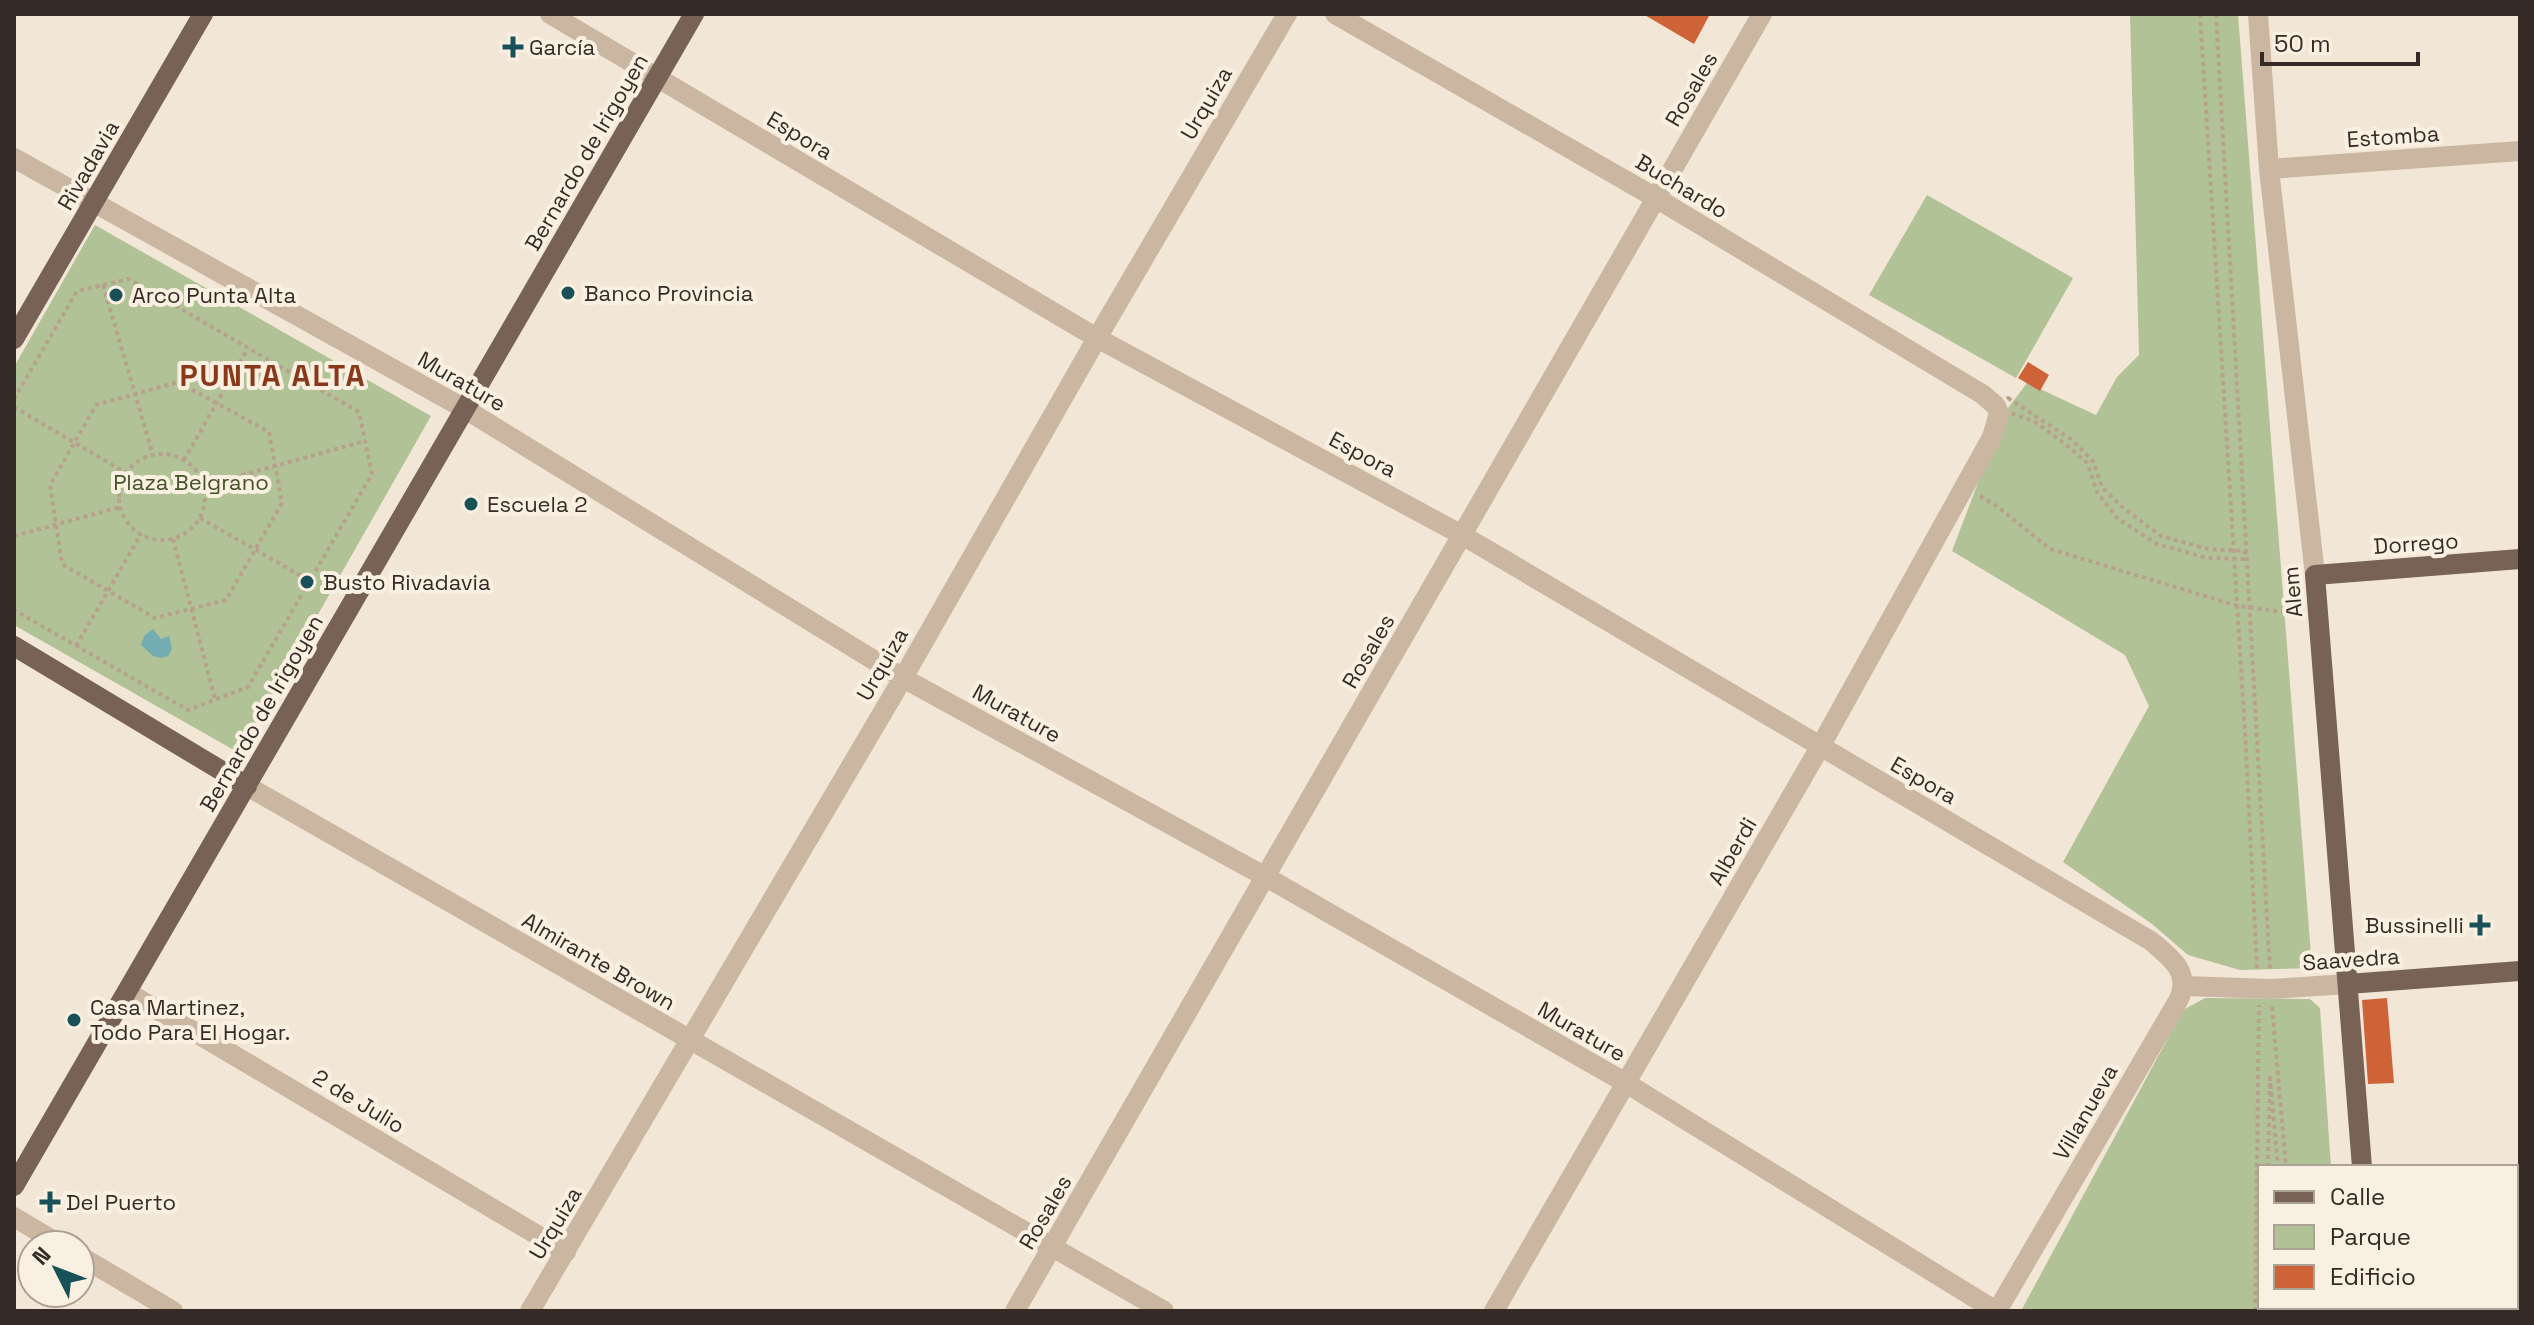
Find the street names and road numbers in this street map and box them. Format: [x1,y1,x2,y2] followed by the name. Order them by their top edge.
[1658,47,1724,131] street label: Rosales
[518,48,654,256] street label: Bernardo de Irigoyen
[1174,61,1238,144] street label: Urquiza
[762,104,838,166] street label: Espora
[51,115,125,215] street label: Rivadavia
[2346,119,2441,153] street label: Estomba
[1631,147,1733,225] street label: Buchardo
[413,345,511,417] street label: Murature
[1324,425,1402,483] street label: Espora
[2373,526,2459,560] street label: Dorrego
[2276,565,2308,619] street label: Alem
[193,609,329,817] street label: Bernardo de Irigoyen
[1335,609,1401,693] street label: Rosales
[850,622,914,705] street label: Urquiza
[968,677,1066,749] street label: Murature
[1886,750,1963,810] street label: Espora
[1701,812,1763,890] street label: Alberdi
[517,906,681,1016] street label: Almirante Brown
[2301,942,2401,976] street label: Saavedra
[1533,995,1631,1067] street label: Murature
[2046,1059,2124,1165] street label: Villanueva
[308,1063,410,1139] street label: 2 de Julio
[1012,1170,1078,1254] street label: Rosales
[522,1181,588,1264] street label: Urquiza

